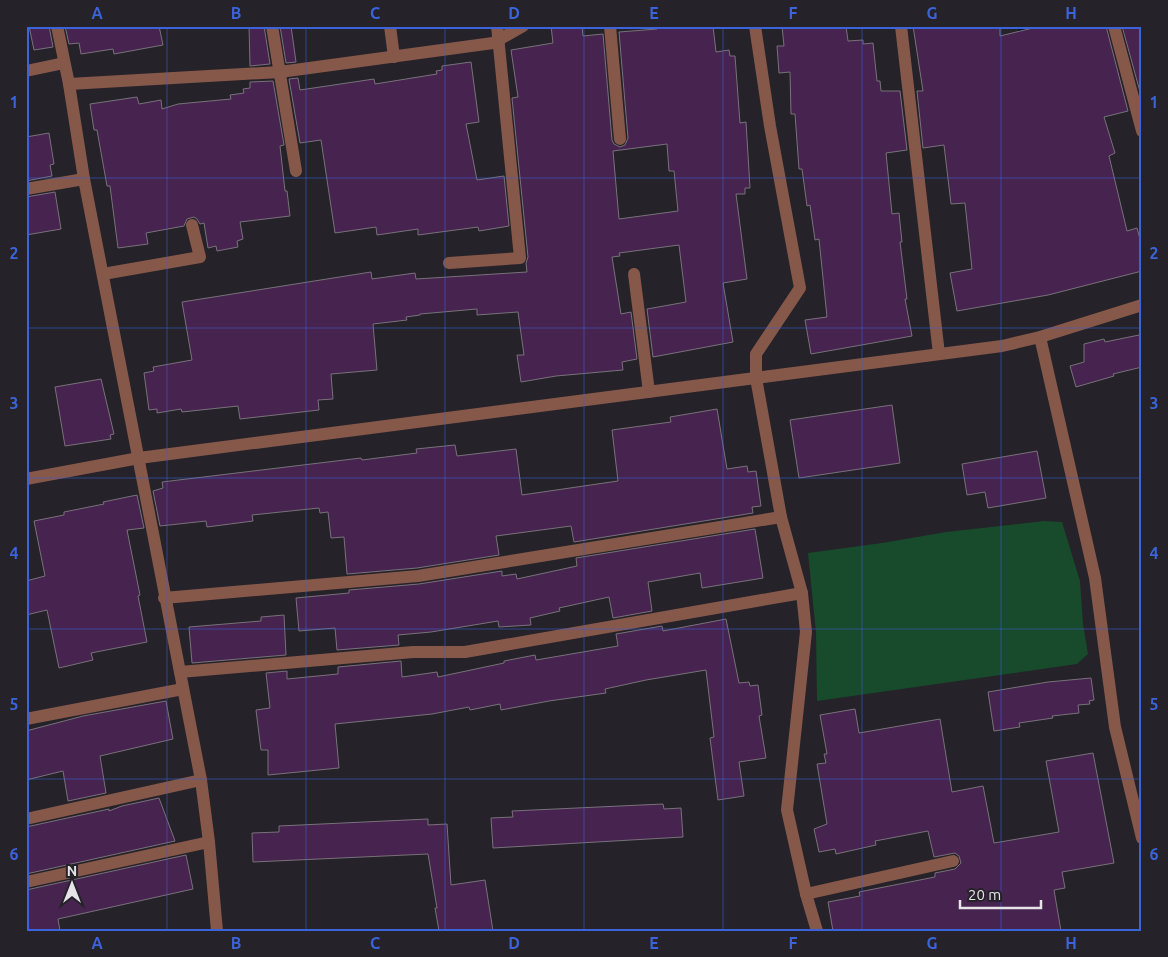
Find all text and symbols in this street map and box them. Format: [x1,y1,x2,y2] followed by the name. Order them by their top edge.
[91,4,103,22] text: A
[231,4,241,22] text: B
[370,4,380,22] text: C
[508,4,520,22] text: D
[649,4,659,22] text: E
[789,4,798,22] text: F
[926,4,938,22] text: G
[1065,4,1077,22] text: H
[9,93,19,111] text: 1
[1149,93,1159,111] text: 1
[9,244,19,262] text: 2
[1149,244,1159,262] text: 2
[9,394,19,412] text: 3
[1149,394,1159,412] text: 3
[9,544,19,562] text: 4
[1149,544,1159,562] text: 4
[9,695,19,713] text: 5
[1149,695,1159,713] text: 5
[9,845,19,863] text: 6
[1149,845,1159,863] text: 6
[48,860,98,910] north arrow
[67,863,77,879] text: N
[960,877,1042,909] scale bar
[968,886,1001,903] text: 20 m
[91,934,103,952] text: A
[231,934,241,952] text: B
[370,934,380,952] text: C
[508,934,520,952] text: D
[649,934,659,952] text: E
[789,934,798,952] text: F
[926,934,938,952] text: G
[1065,934,1077,952] text: H

